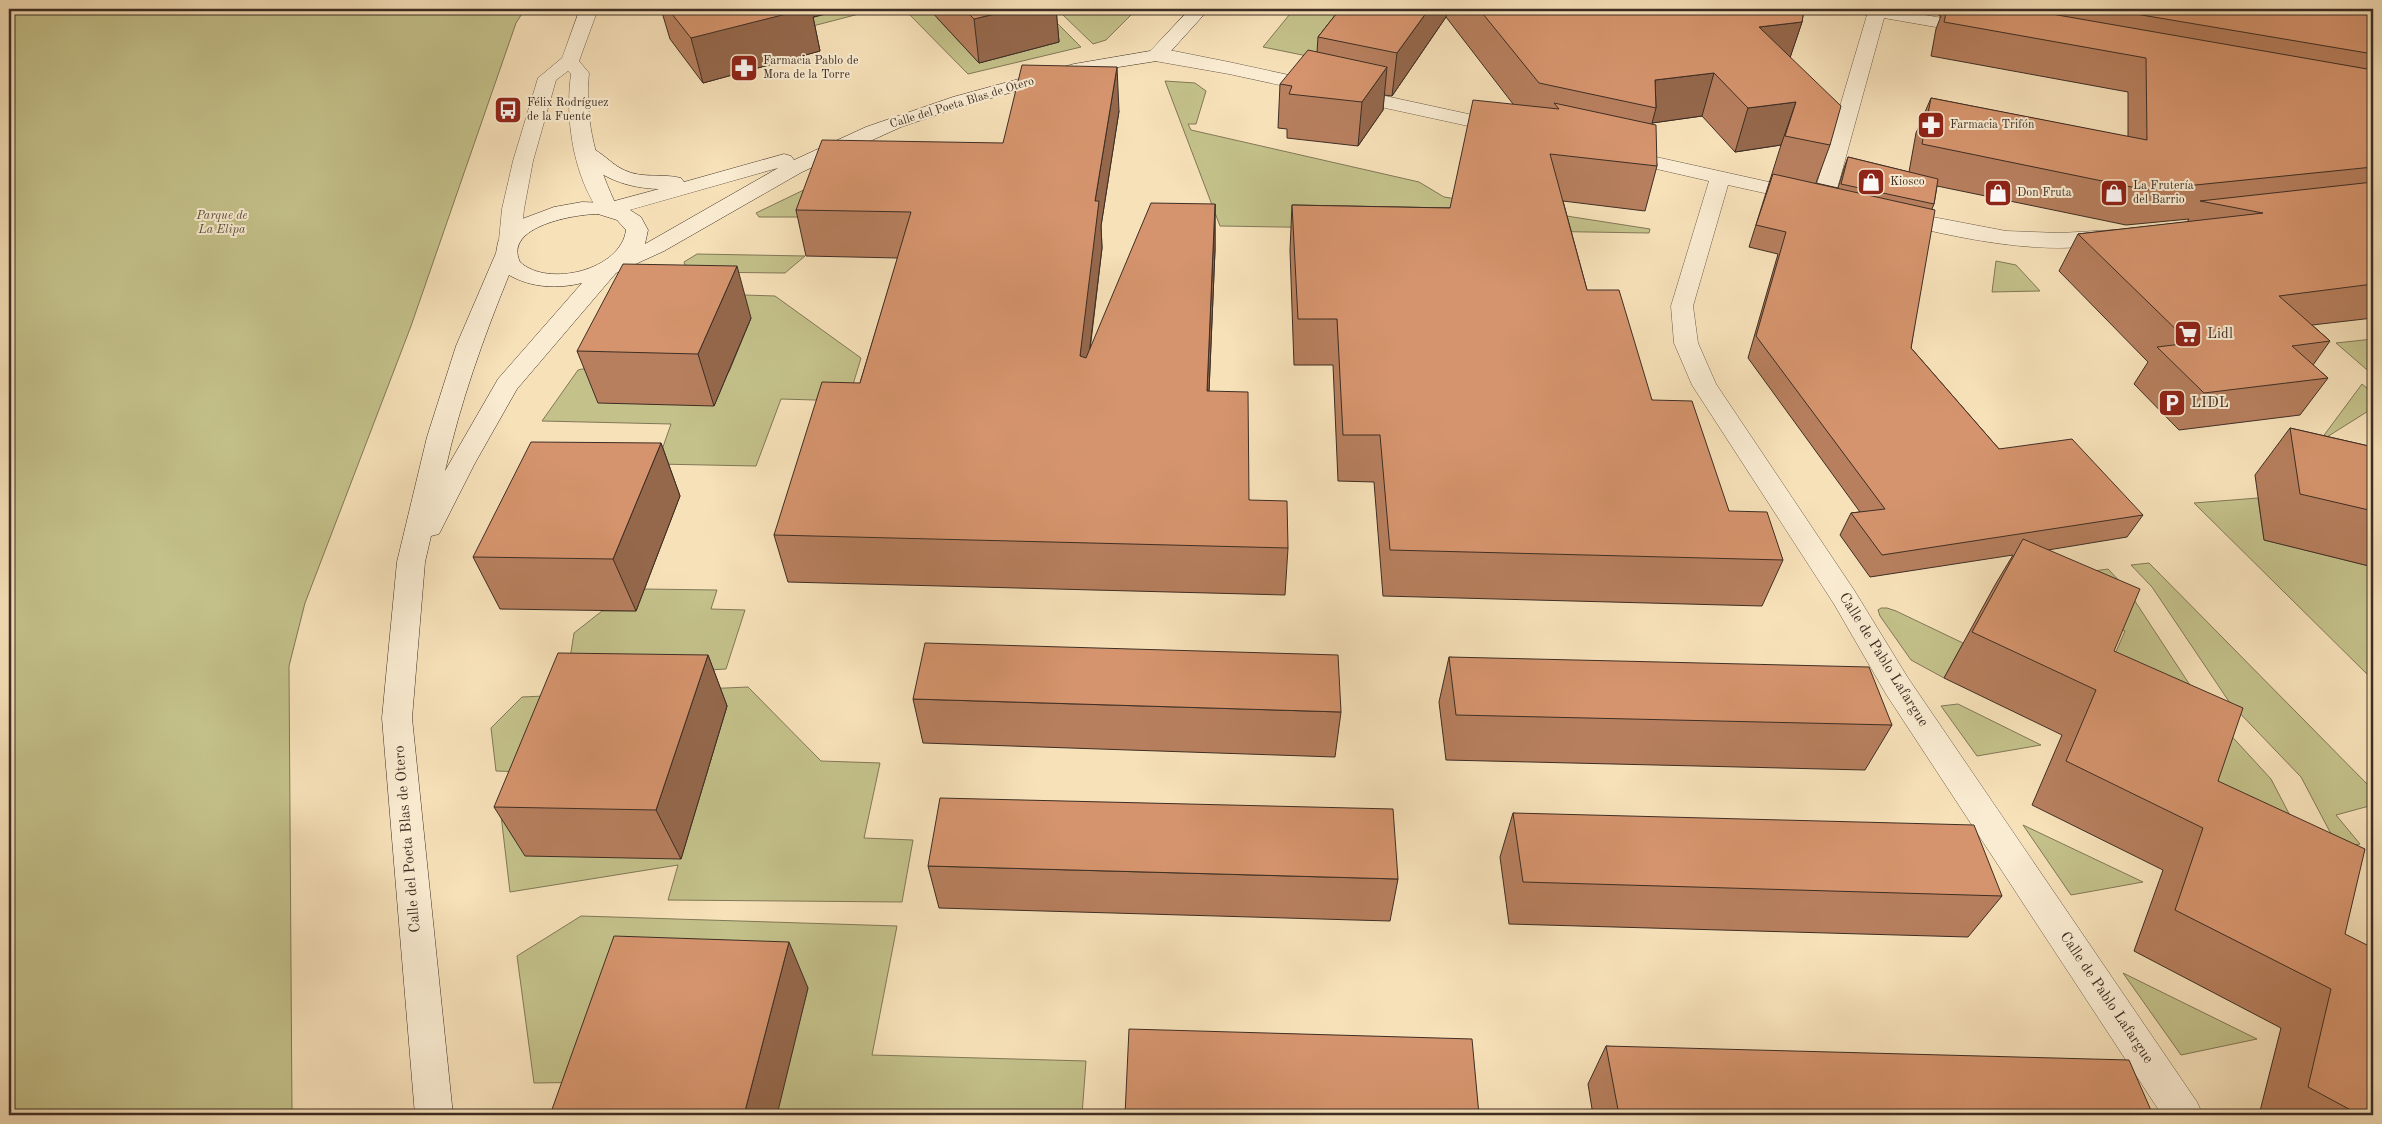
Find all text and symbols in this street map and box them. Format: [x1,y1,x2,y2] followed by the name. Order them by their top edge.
[729,53,759,83] pharmacy icon: Farmacia Pablo de Mora de la Torre
[763,55,859,81] place label: Farmacia Pablo de Mora de la Torre
[888,75,1036,131] street label: Calle del Poeta Blas de Otero
[493,95,523,125] bus stop icon: Félix Rodríguez de la Fuente
[527,97,609,123] place label: Félix Rodríguez de la Fuente
[1916,110,1946,140] pharmacy icon: Farmacia Trifón
[1950,119,2035,131] place label: Farmacia Trifón
[1856,167,1886,197] shop icon: Kiosco
[1890,176,1925,188] place label: Kiosco
[1983,178,2013,208] shop icon: Don Fruta
[2099,178,2129,208] shop icon: La Frutería del Barrio
[2133,180,2194,206] place label: La Frutería del Barrio
[2017,187,2072,199] place label: Don Fruta
[195,210,248,236] park label: Parque de La Elipa
[2173,319,2203,349] supermarket icon: Lidl
[2207,327,2233,342] place label: Lidl
[2157,388,2187,418] parking icon: LIDL
[2191,396,2229,411] place label: LIDL
[1836,590,1930,730] street label: Calle de Pablo Lafargue
[392,745,424,933] street label: Calle del Poeta Blas de Otero
[2056,930,2156,1066] street label: Calle de Pablo Lafargue

